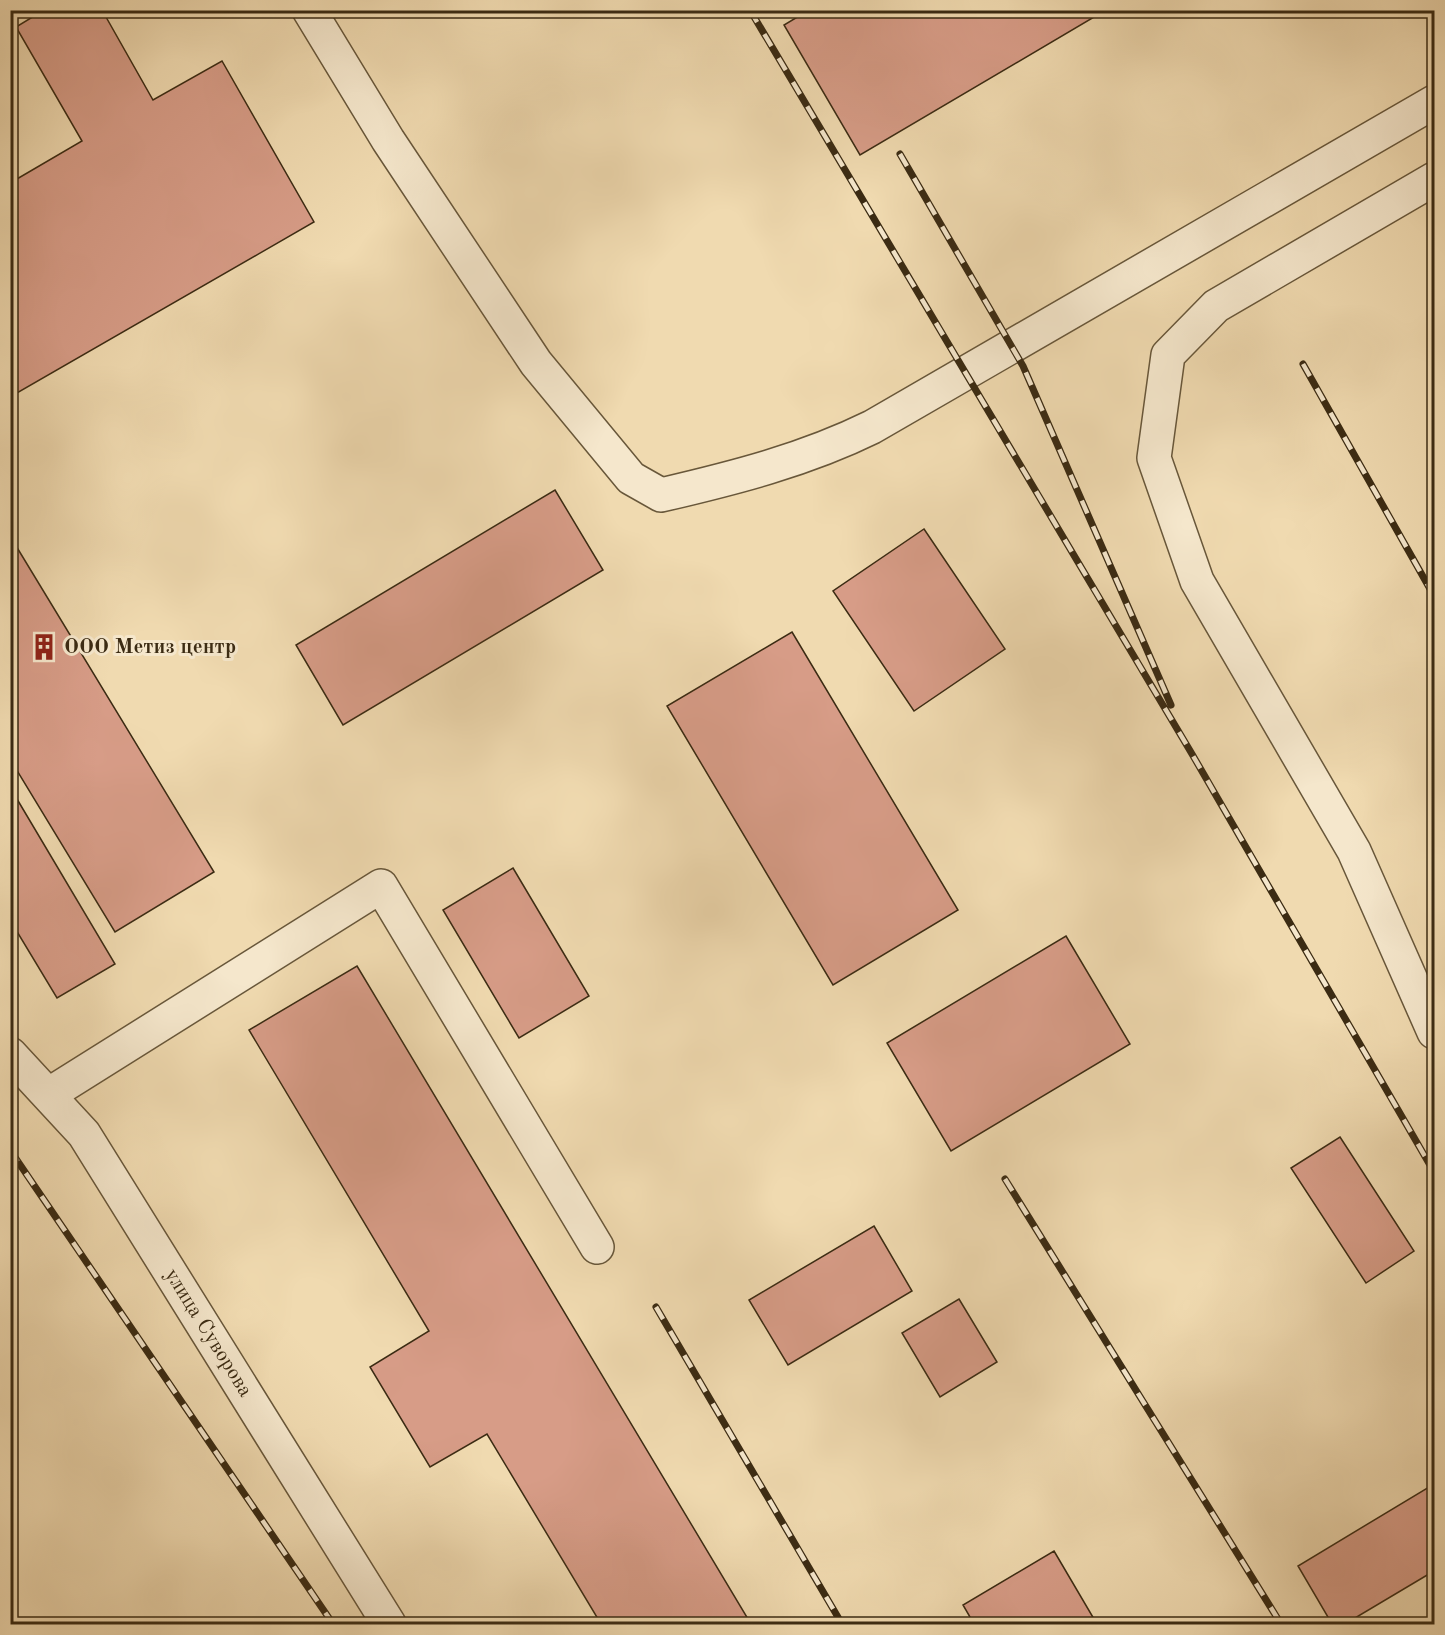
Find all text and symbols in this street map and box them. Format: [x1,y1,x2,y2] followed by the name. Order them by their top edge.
[29,632,59,662] building icon: ООО Метиз центр
[64,637,236,658] place label: ООО Метиз центр
[160,1265,256,1401] street label: улица Суворова

